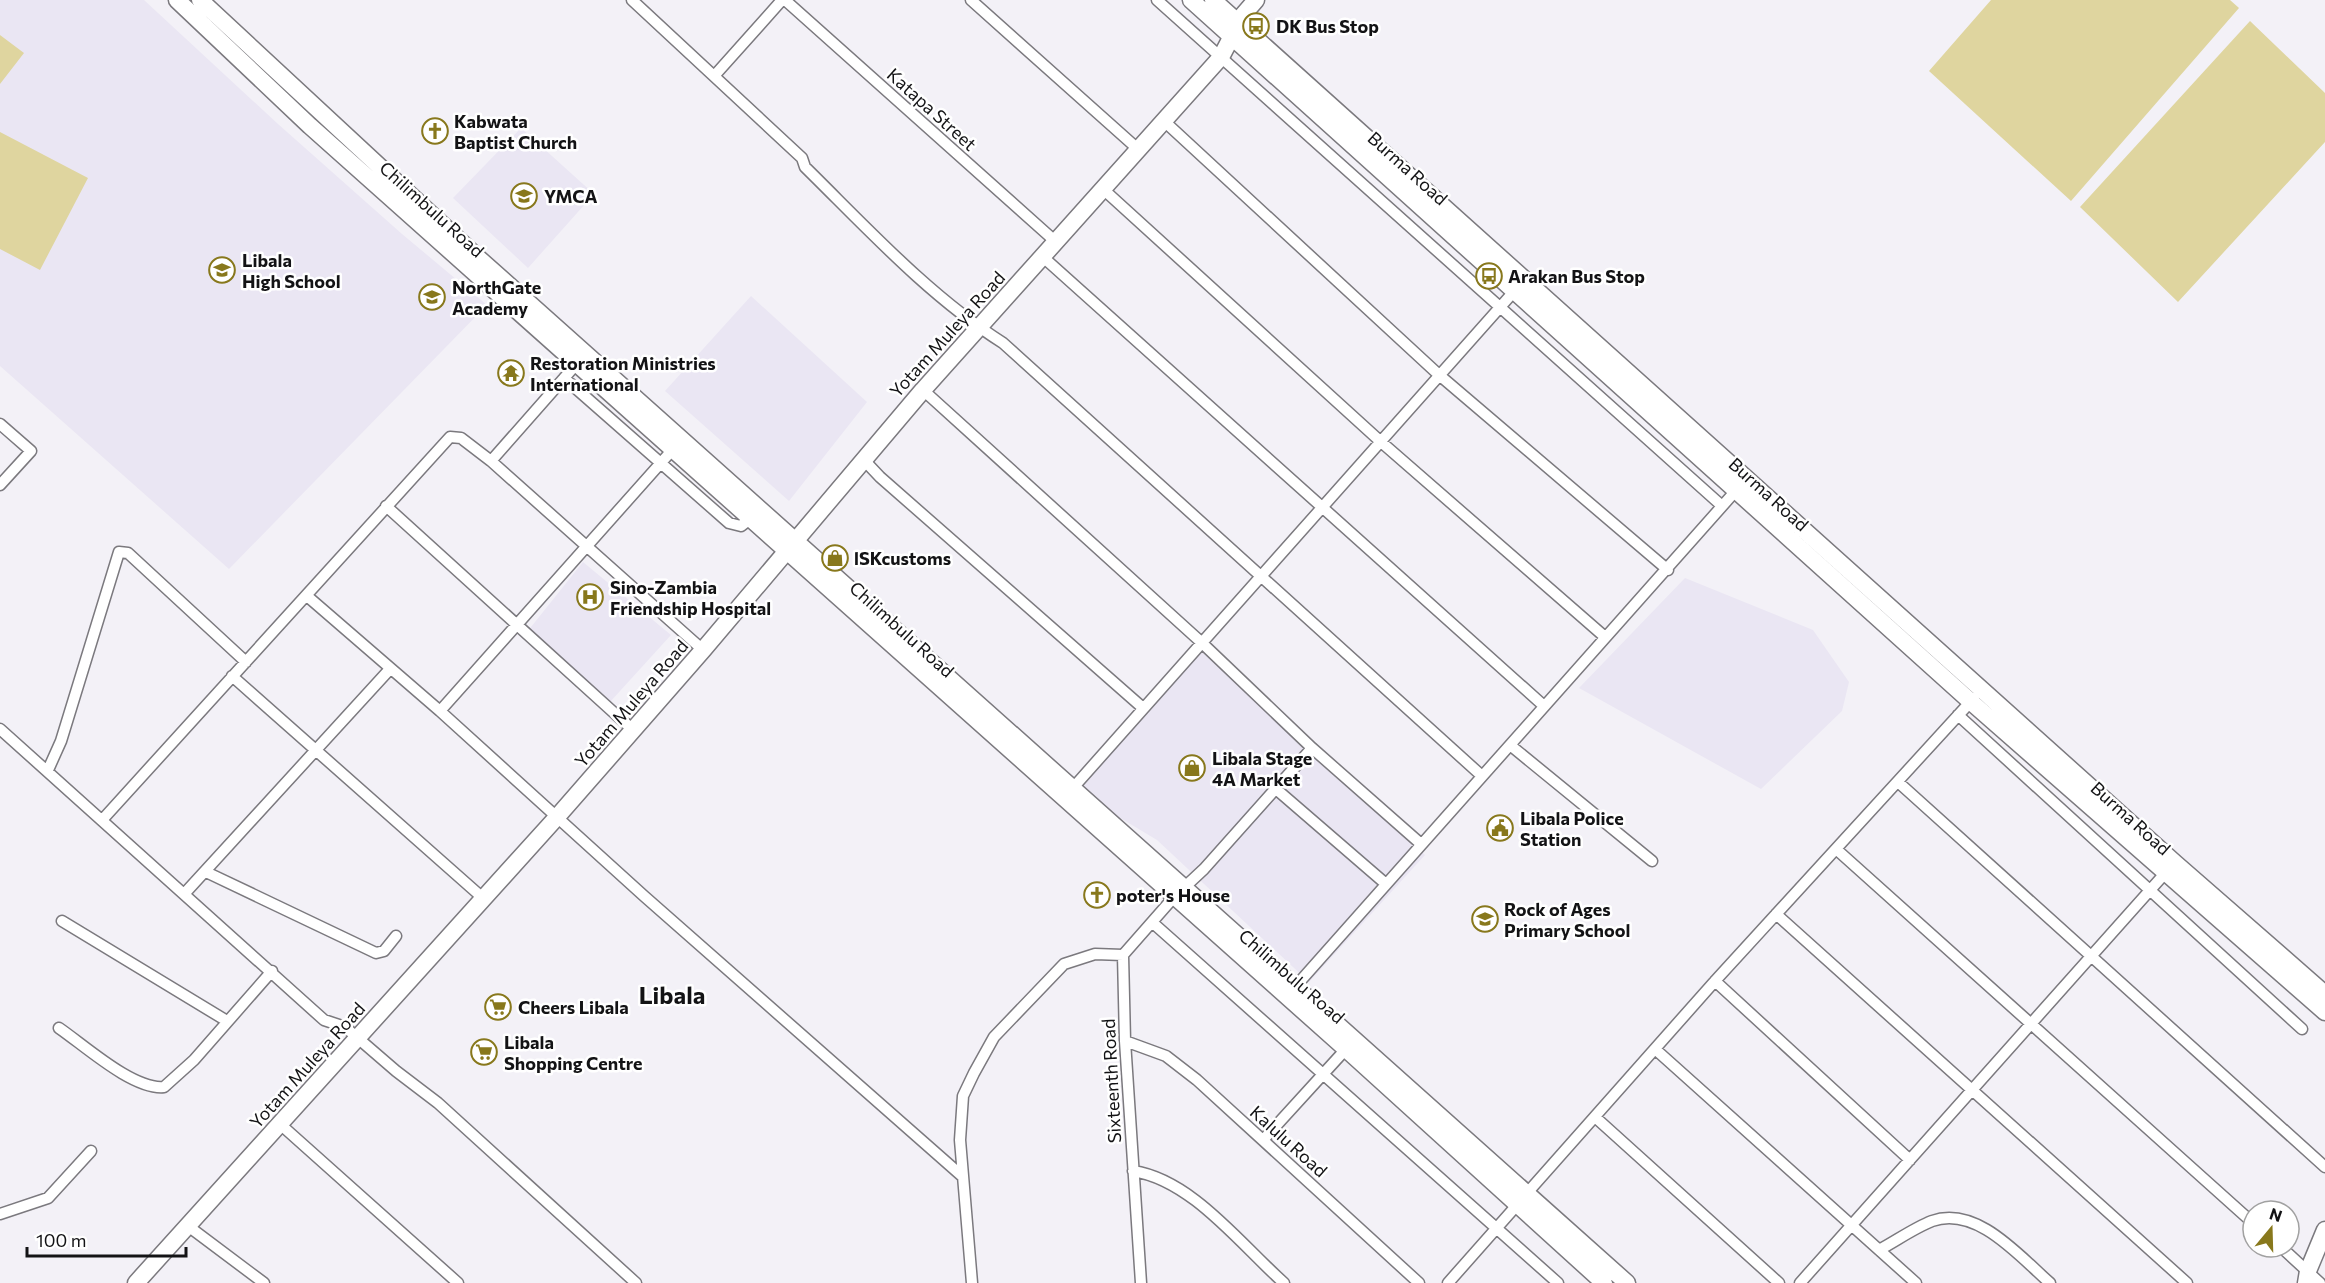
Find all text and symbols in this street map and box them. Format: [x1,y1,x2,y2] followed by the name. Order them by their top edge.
[1241,11,1271,41] bus stop icon: DK Bus Stop
[1276,15,1379,37] place label: DK Bus Stop
[883,63,981,155] street label: Katapa Street
[454,110,577,153] place label: Kabwata Baptist Church
[420,116,450,146] church icon: Kabwata Baptist Church
[1364,127,1452,209] street label: Burma Road
[375,156,489,262] street label: Chilimbulu Road
[509,181,539,211] school or university icon: YMCA
[544,185,597,207] place label: YMCA
[242,249,341,292] place label: Libala High School
[207,255,237,285] school or university icon: Libala High School
[1474,261,1504,291] bus stop icon: Arakan Bus Stop
[1508,265,1645,287] place label: Arakan Bus Stop
[885,267,1009,401] street label: Yotam Muleya Road
[452,276,541,319] place label: NorthGate Academy
[417,282,447,312] school or university icon: NorthGate Academy
[530,352,716,395] place label: Restoration Ministries International
[496,358,526,388] temple icon: Restoration Ministries International
[1725,453,1813,535] street label: Burma Road
[820,543,850,573] shop icon: lSKcustoms
[854,547,951,569] place label: lSKcustoms
[610,576,771,619] place label: Sino-Zambia Friendship Hospital
[845,576,959,682] street label: Chilimbulu Road
[575,582,605,612] hospital icon: Sino-Zambia Friendship Hospital
[570,635,692,771] street label: Yotam Muleya Road
[1212,747,1312,790] place label: Libala Stage 4A Market
[1177,753,1207,783] shop icon: Libala Stage 4A Market
[2087,777,2175,859] street label: Burma Road
[1520,807,1624,850] place label: Libala Police Station
[1485,813,1515,843] public building icon: Libala Police Station
[1082,880,1112,910] church icon: poter's House
[1116,884,1230,906] place label: poter's House
[1504,898,1630,941] place label: Rock of Ages Primary School
[1470,904,1500,934] school or university icon: Rock of Ages Primary School
[1235,924,1349,1028] street label: Chilimbulu Road
[639,980,705,1009] district label: Libala
[483,992,513,1022] supermarket icon: Cheers Libala
[518,996,629,1018] place label: Cheers Libala
[245,998,369,1132] street label: Yotam Muleya Road
[1097,1018,1125,1144] street label: Sixteenth Road
[504,1031,643,1074] place label: Libala Shopping Centre
[469,1037,499,1067] supermarket icon: Libala Shopping Centre
[1246,1101,1332,1181] street label: Kalulu Road
[2241,1199,2301,1259] north arrow
[2267,1203,2285,1225] text: N
[27,1220,186,1258] scale bar
[36,1229,86,1251] text: 100 m

